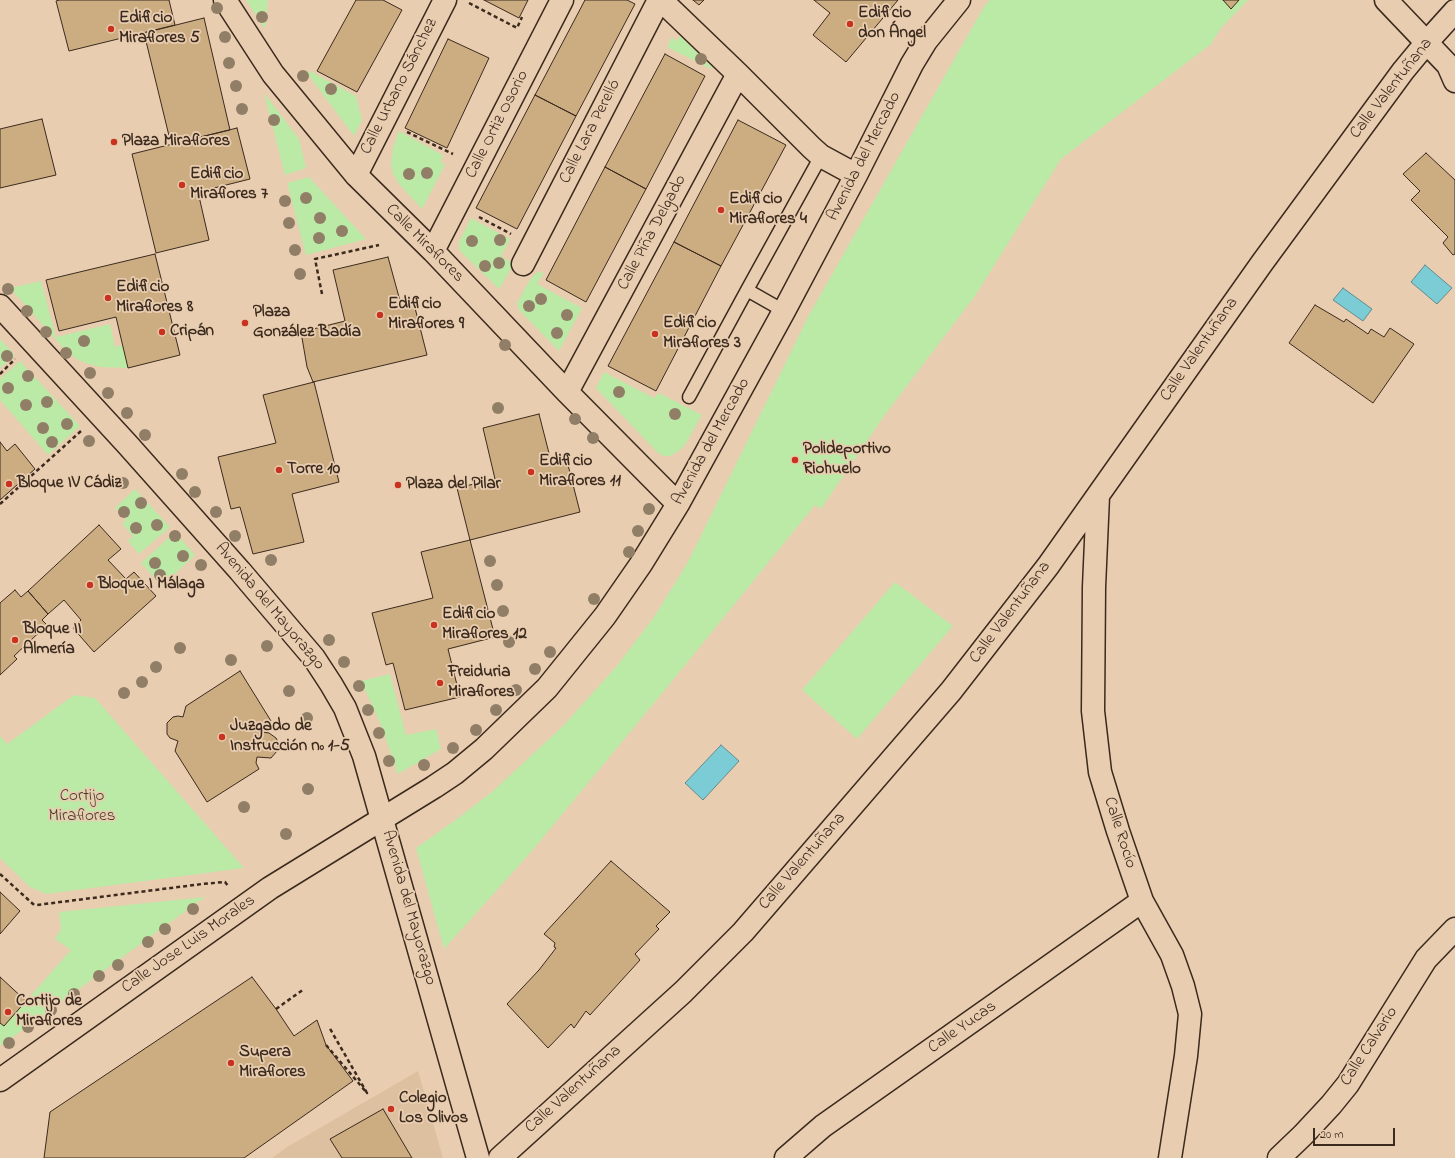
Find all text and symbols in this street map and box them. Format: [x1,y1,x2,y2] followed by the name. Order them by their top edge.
[858,4,926,44] place label: Edificio don Ángel
[119,9,200,49] place label: Edificio Miraflores 5
[357,16,443,158] street label: Calle Urbano Sánchez
[845,19,855,29] marker: Edificio don Ángel
[106,24,116,34] marker: Edificio Miraflores 5
[1346,34,1438,144] street label: Calle Valentuñana
[462,68,534,182] street label: Calle Ortiz Osorio
[556,77,626,187] street label: Calle Lara Perelló
[824,89,906,225] street label: Avenida del Mercado
[122,132,230,152] place label: Plaza Miraflores
[109,137,119,147] marker: Plaza Miraflores
[190,165,268,205] place label: Edificio Miraflores 7
[614,172,692,294] street label: Calle Piña Delgado
[177,180,187,190] marker: Edificio Miraflores 7
[729,190,807,230] place label: Edificio Miraflores 4
[380,200,468,288] street label: Calle Miraflores
[716,205,726,215] marker: Edificio Miraflores 4
[116,278,193,318] place label: Edificio Miraflores 8
[103,293,113,303] marker: Edificio Miraflores 8
[1156,294,1244,406] street label: Calle Valentuñana
[388,295,464,335] place label: Edificio Miraflores 9
[253,303,361,343] place label: Plaza González Badía
[375,310,385,320] marker: Edificio Miraflores 9
[663,314,741,354] place label: Edificio Miraflores 3
[240,318,250,328] marker: Plaza González Badía
[170,322,214,342] place label: Cripán
[157,327,167,337] marker: Cripán
[650,329,660,339] marker: Edificio Miraflores 3
[669,375,755,509] street label: Avenida del Mercado
[803,440,891,480] place label: Polideportivo Riohuelo
[539,452,621,492] place label: Edificio Miraflores 11
[790,455,800,465] marker: Polideportivo Riohuelo
[287,460,340,480] place label: Torre 10
[274,465,284,475] marker: Torre 10
[526,467,536,477] marker: Edificio Miraflores 11
[17,474,122,494] place label: Bloque IV Cádiz
[406,475,501,495] place label: Plaza del Pilar
[4,479,14,489] marker: Bloque IV Cádiz
[393,480,403,490] marker: Plaza del Pilar
[210,539,328,675] street label: Avenida del Mayorazgo
[966,558,1056,668] street label: Calle Valentuñana
[98,575,205,595] place label: Bloque I Málaga
[85,580,95,590] marker: Bloque I Málaga
[442,605,527,645] place label: Edificio Miraflores 12
[23,620,82,660] place label: Bloque II Almería
[429,620,439,630] marker: Edificio Miraflores 12
[10,635,20,645] marker: Bloque II Almería
[448,663,515,703] place label: Freiduria Miraflores
[435,678,445,688] marker: Freiduria Miraflores
[230,717,350,757] place label: Juzgado de Instrucción nº 1-5
[217,732,227,742] marker: Juzgado de Instrucción nº 1-5
[49,787,115,827] park label: Cortijo Miraflores
[1098,795,1140,871] street label: Calle Rocío
[755,809,851,915] street label: Calle Valentuñana
[376,828,440,988] street label: Avenida del Mayorazgo
[118,891,260,999] street label: Calle Jose Luis Morales
[16,992,83,1032] place label: Cortijo de Miraflores
[925,997,1001,1059] street label: Calle Yucas
[1337,1004,1403,1090] street label: Calle Calvario
[3,1007,13,1017] marker: Cortijo de Miraflores
[522,1041,626,1139] street label: Calle Valentuñana
[239,1043,306,1083] place label: Supera Miraflores
[226,1058,236,1068] marker: Supera Miraflores
[399,1089,468,1129] place label: Colegio Los Olivos
[386,1104,396,1114] marker: Colegio Los Olivos
[1315,1120,1397,1146] scale bar
[1320,1126,1343,1144] text: 20 m

